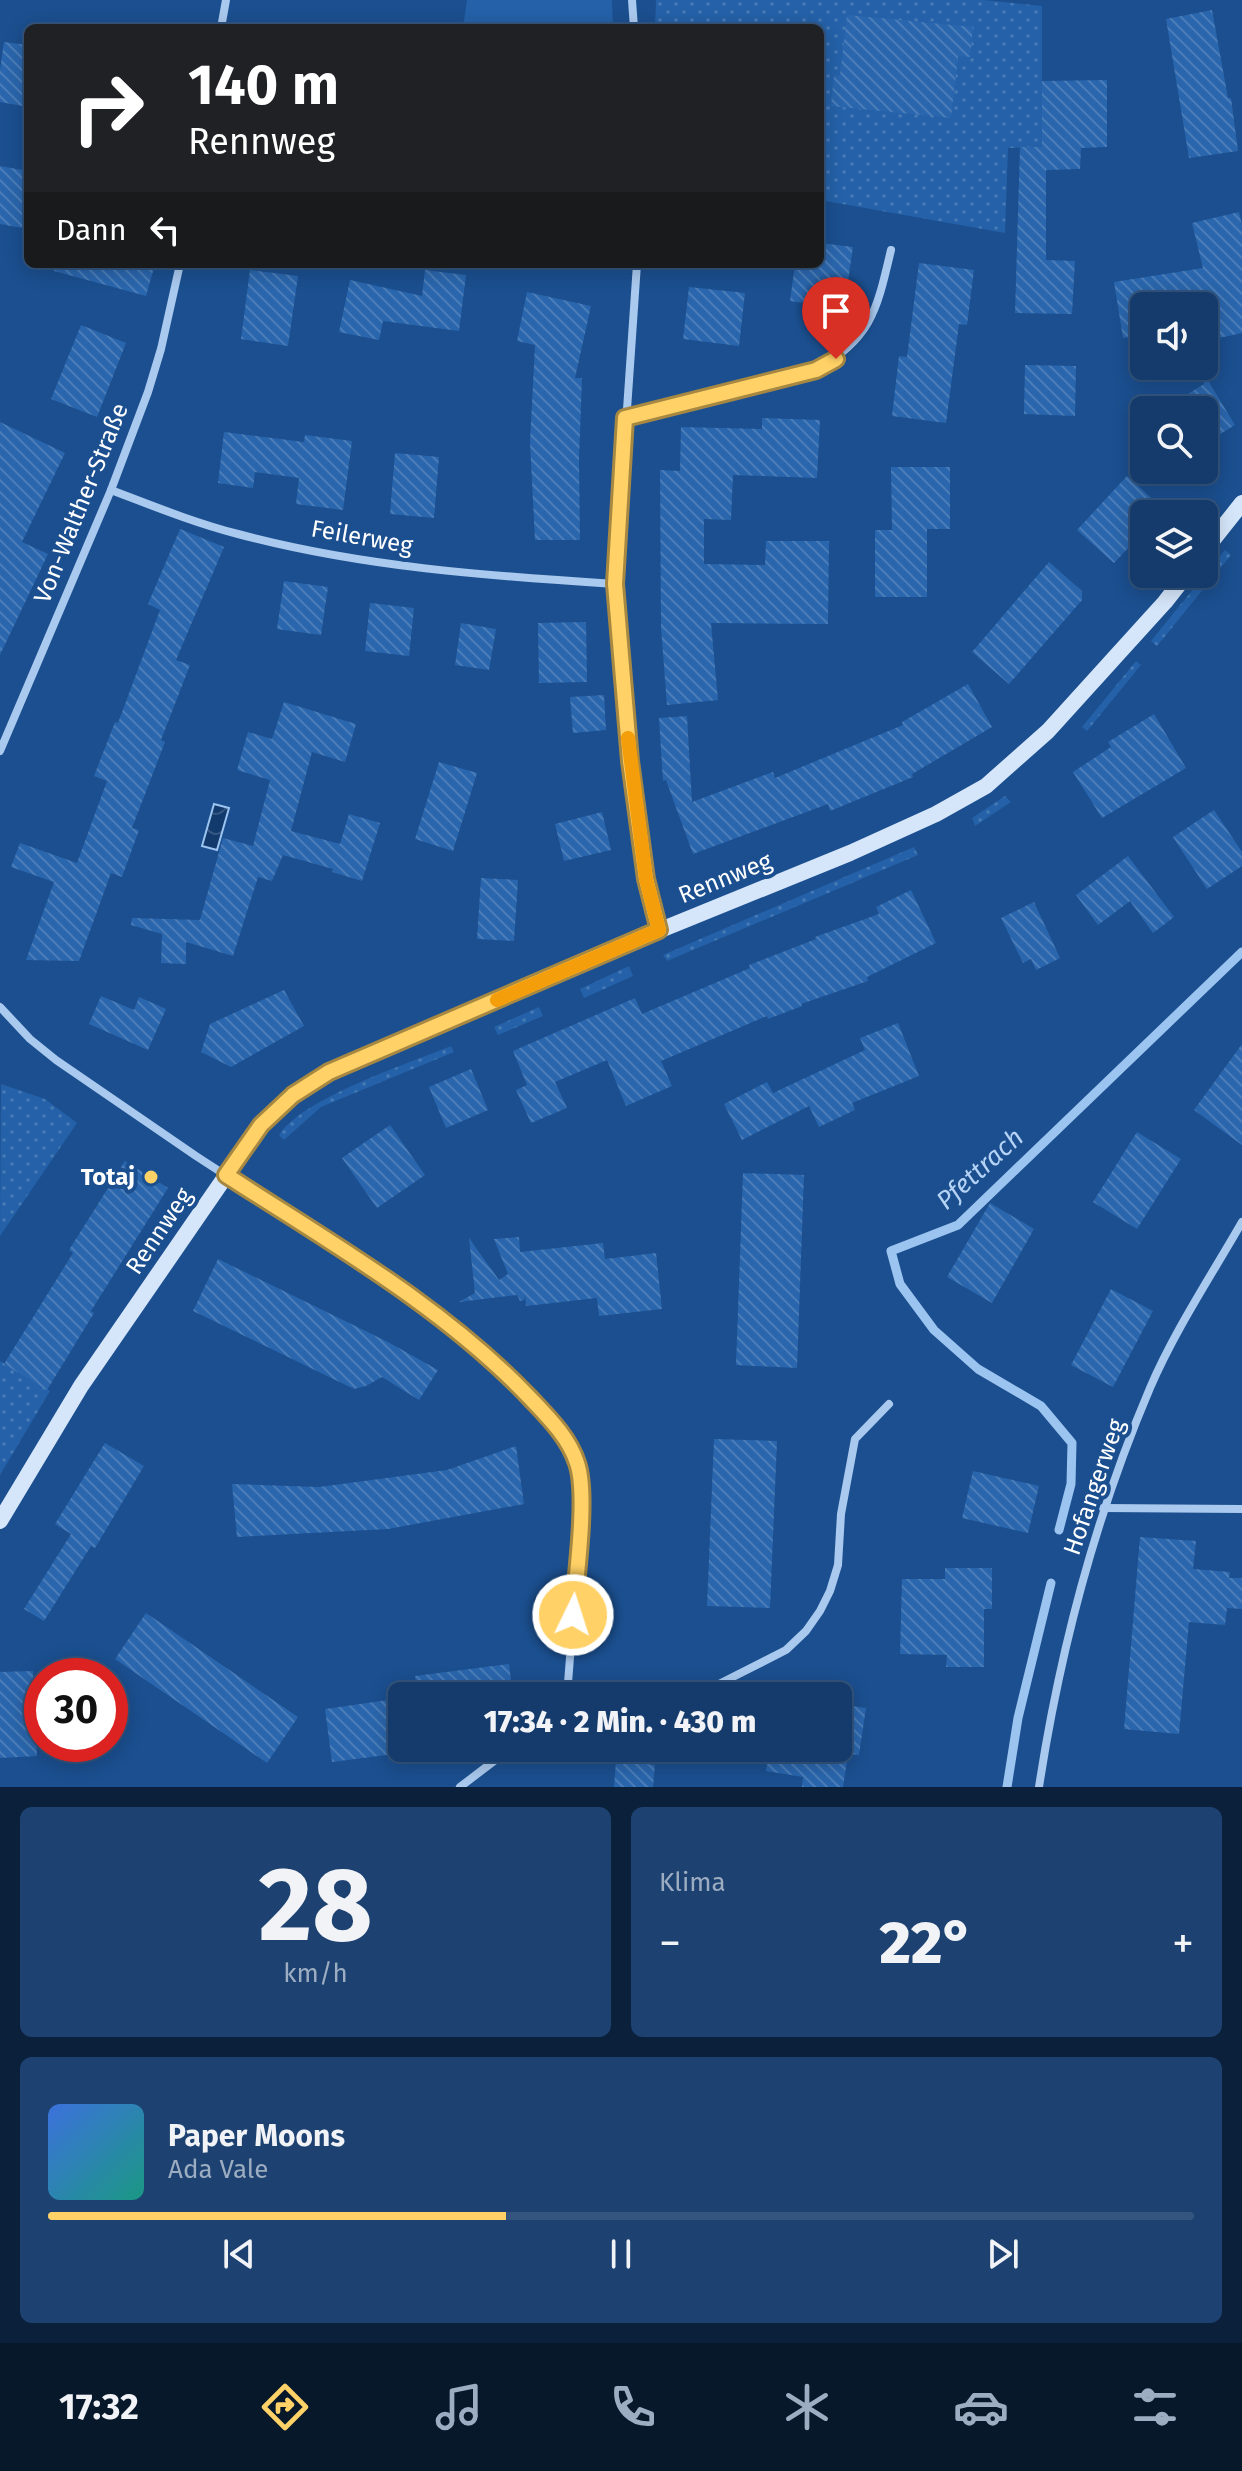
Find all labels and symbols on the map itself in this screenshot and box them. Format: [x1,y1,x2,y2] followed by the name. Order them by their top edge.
[802,277,870,359] pin
[28,399,134,607] street label: Von-Walther-Straße
[309,514,416,560] street label: Feilerweg
[674,846,776,909] street label: Rennweg
[930,1122,1030,1216] water label: Pfettrach
[81,1163,135,1191] place label: Totaj
[142,1168,160,1186] marker: Totaj
[120,1182,198,1280] street label: Rennweg
[1058,1415,1131,1559] street label: Hofangerweg
[531,1573,615,1657] position arrow
[24,1658,128,1762] speed limit sign: 30

